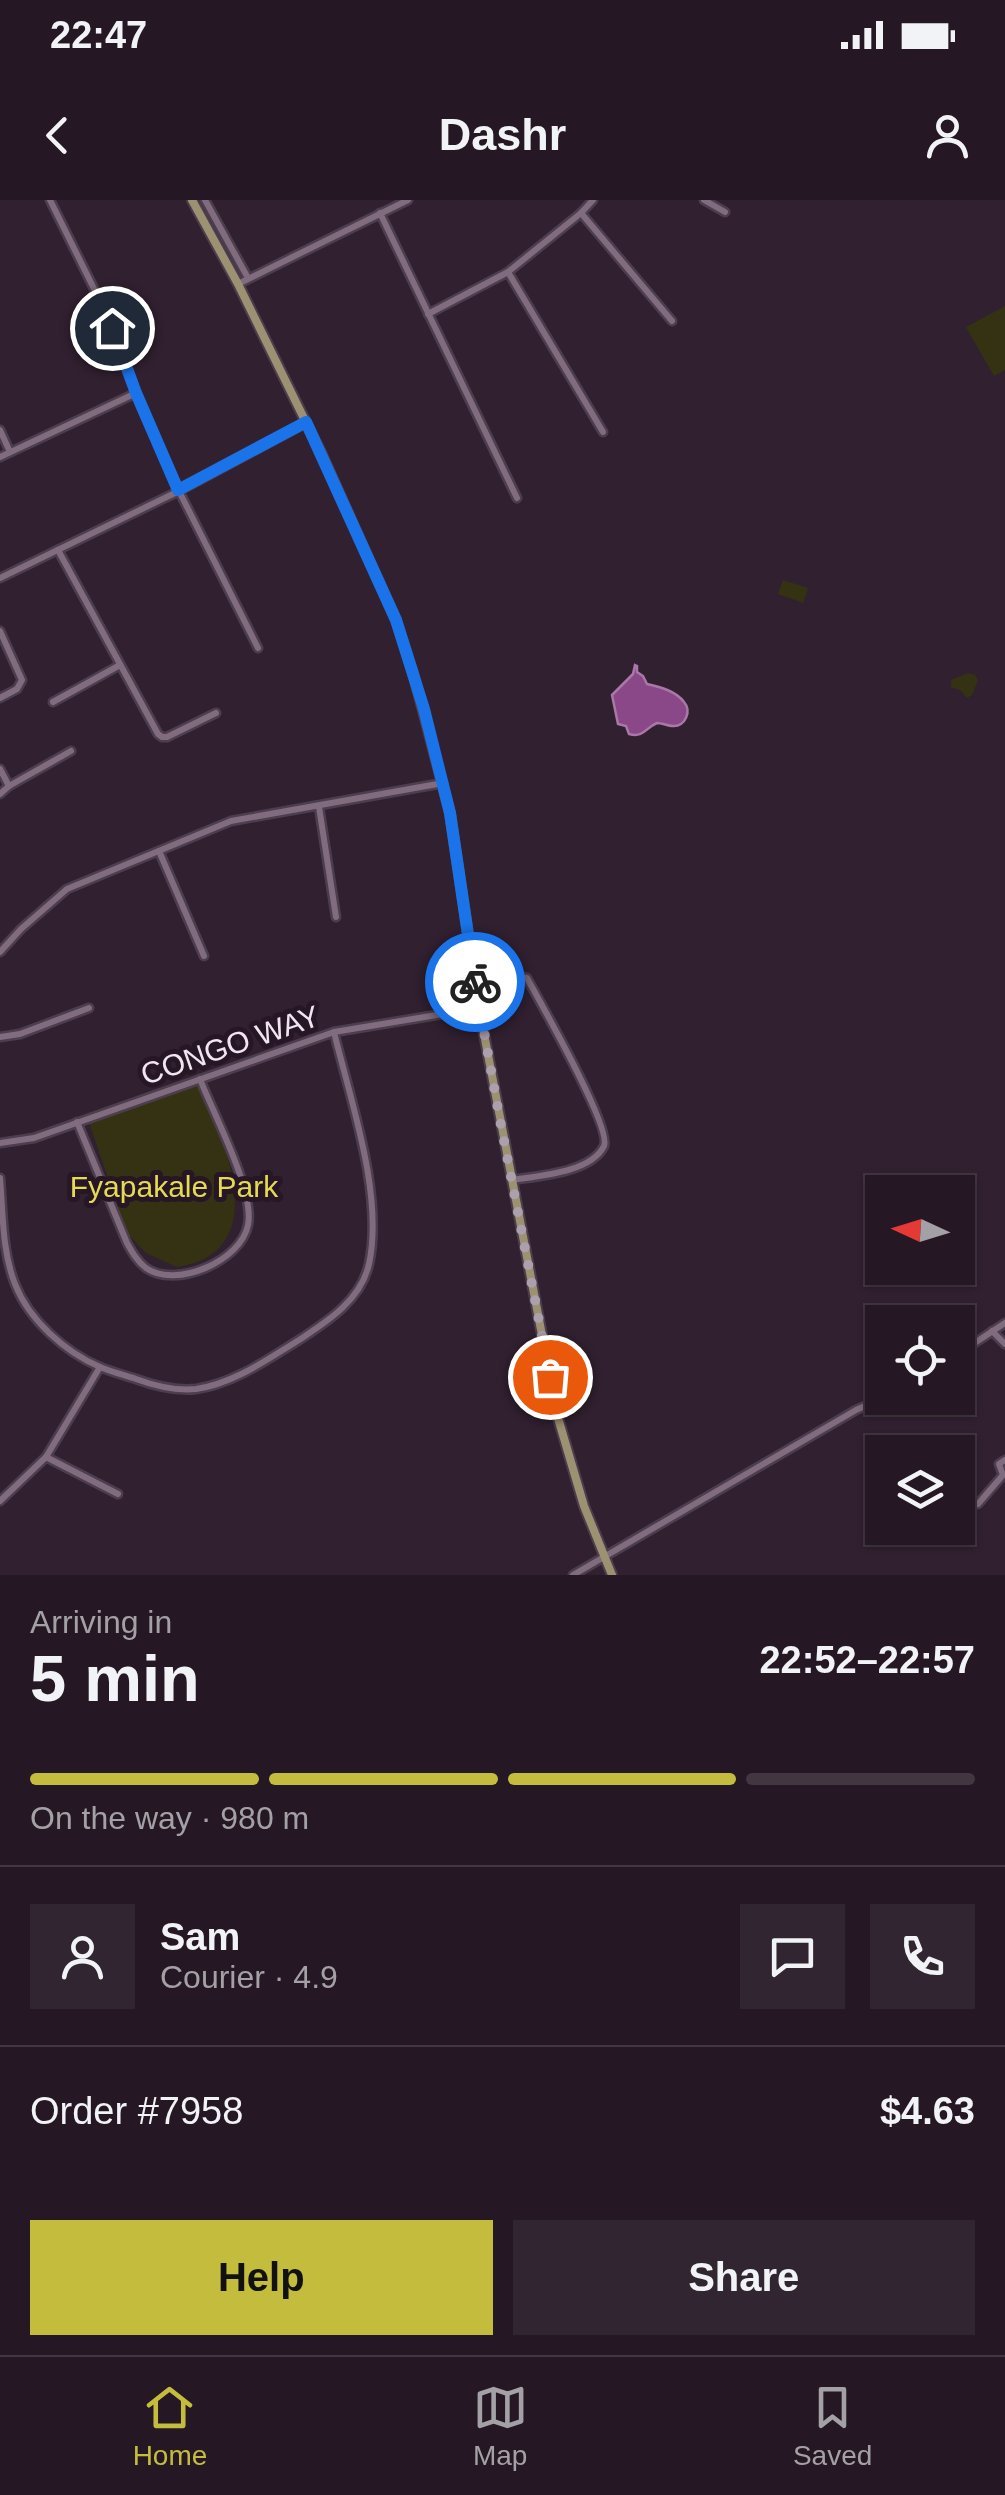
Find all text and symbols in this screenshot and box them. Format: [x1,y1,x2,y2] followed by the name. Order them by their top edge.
[50,14,147,56] text: 22:47
[30,108,85,163] icon: back
[920,108,975,163] icon: person
[439,109,566,160] text: Dashr
[70,286,155,371] pin
[85,301,140,356] icon: home
[425,932,525,1032] courier
[448,955,503,1010] icon: bike
[136,999,324,1091] street label: CONGO WAY
[70,1170,279,1203] park label: Fyapakale Park
[865,1175,975,1285] north arrow
[865,1175,975,1545] map controls
[865,1305,975,1415] button: locate
[508,1335,593,1420] pin
[523,1350,578,1405] icon: bag
[865,1435,975,1545] button: layers
[30,1604,172,1640] text: Arriving in
[759,1639,975,1681] text: 22:52–22:57
[30,1642,200,1715] text: 5 min
[30,1800,309,1836] text: On the way · 980 m
[30,1904,135,2009] button: person
[740,1904,845,2009] button: chat
[870,1904,975,2009] button: phone
[160,1916,240,1958] text: Sam
[160,1959,338,1995] text: Courier · 4.9
[30,2090,243,2132] text: Order #7958
[880,2090,975,2132] text: $4.63
[30,2220,493,2335] button: Help
[513,2220,975,2335] button: Share
[133,2380,207,2472] tab: Home
[473,2380,528,2472] tab: Map
[793,2380,872,2472] tab: Saved

